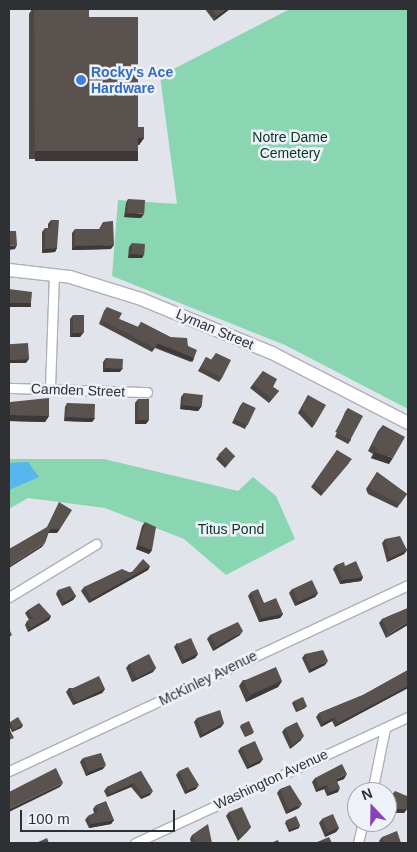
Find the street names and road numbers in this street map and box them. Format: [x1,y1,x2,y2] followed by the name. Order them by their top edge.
[174,305,256,353] street label: Lyman Street
[31,380,125,400] street label: Camden Street
[156,647,260,709] street label: McKinley Avenue
[211,745,331,813] street label: Washington Avenue

